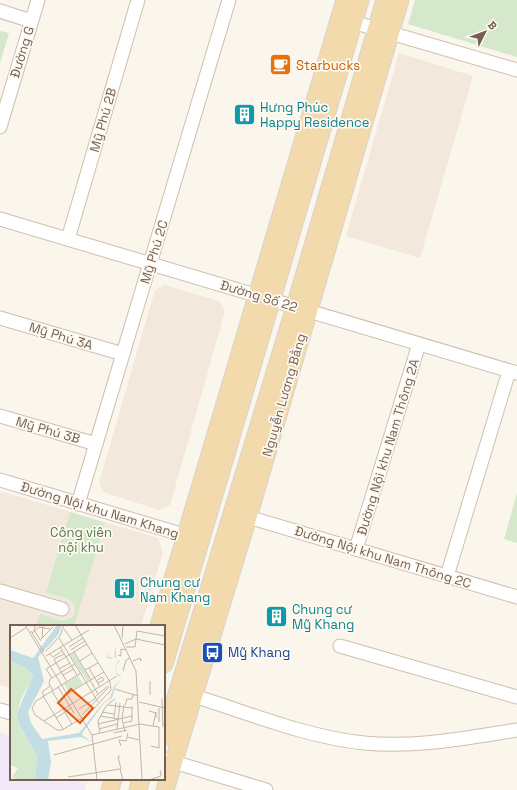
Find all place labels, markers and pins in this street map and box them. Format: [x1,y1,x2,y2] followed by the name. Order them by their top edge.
[267,52,293,78] cafe icon: Starbucks
[296,57,360,74] place label: Starbucks
[260,99,370,131] place label: Hưng Phúc Happy Residence
[232,101,258,127] building icon: Hưng Phúc Happy Residence
[140,574,210,606] place label: Chung cư Nam Khang
[111,576,137,602] building icon: Chung cư Nam Khang
[292,601,354,633] place label: Chung cư Mỹ Khang
[264,603,290,629] building icon: Chung cư Mỹ Khang
[200,639,226,665] bus stop icon: Mỹ Khang
[228,644,290,661] place label: Mỹ Khang

